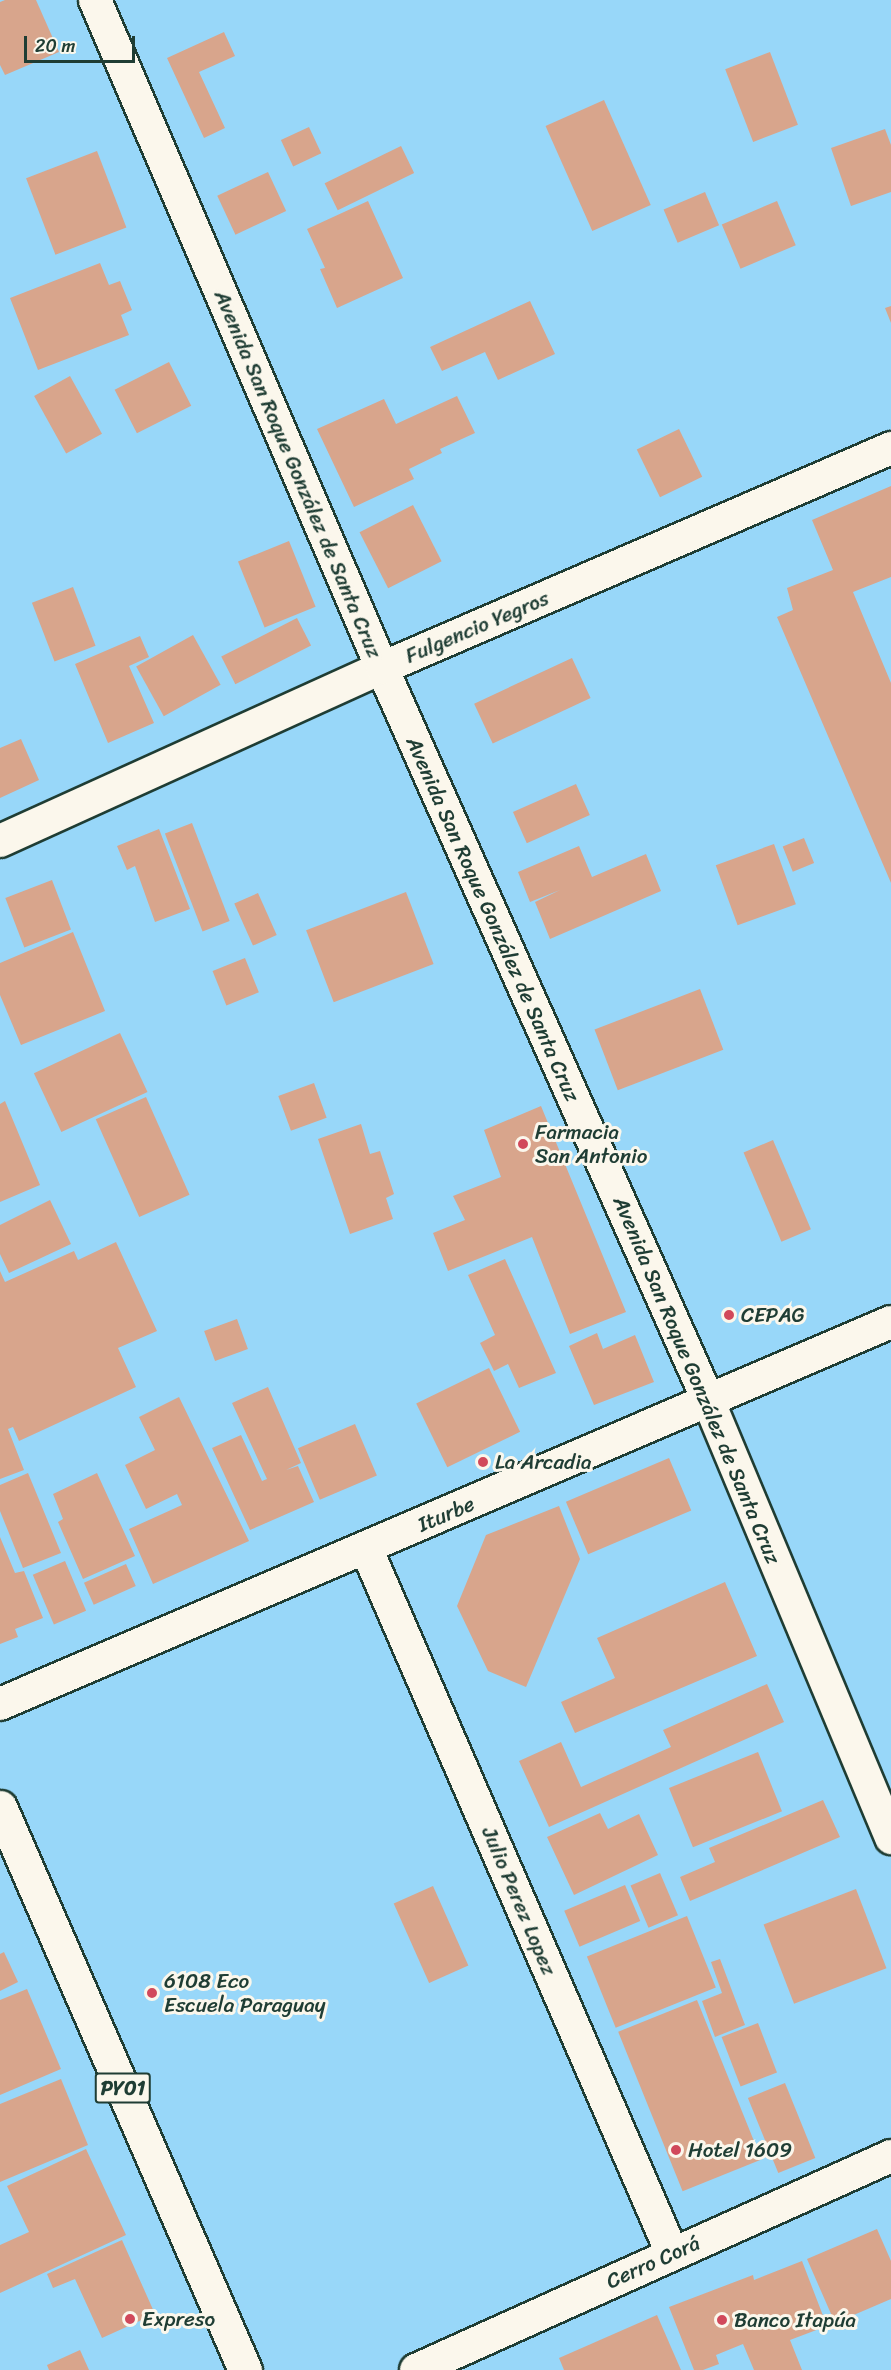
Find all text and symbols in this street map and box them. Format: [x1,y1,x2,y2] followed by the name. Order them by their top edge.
[27,24,138,62] scale bar
[35,30,75,62] text: 20 m
[209,286,387,662] street label: Avenida San Roque González de Santa Cruz
[402,586,552,668] street label: Fulgencio Yegros
[401,732,585,1106] street label: Avenida San Roque González de Santa Cruz
[535,1119,648,1169] place label: Farmacia San Antonio
[516,1137,530,1151] marker: Farmacia San Antonio
[608,1192,786,1568] street label: Avenida San Roque González de Santa Cruz
[741,1302,805,1328] place label: CEPAG
[722,1308,736,1322] marker: CEPAG
[495,1449,592,1475] place label: La Arcadia
[476,1455,490,1469] marker: La Arcadia
[414,1491,478,1537] street label: Iturbe
[476,1823,562,1979] street label: Julio Perez Lopez
[164,1968,325,2018] place label: 6108 Eco Escuela Paraguay
[145,1986,159,2000] marker: 6108 Eco Escuela Paraguay
[94,2071,152,2105] road number: PY01
[688,2137,792,2163] place label: Hotel 1609
[669,2143,683,2157] marker: Hotel 1609
[602,2230,704,2294] street label: Cerro Corá
[142,2306,215,2332] place label: Expreso
[734,2307,857,2333] place label: Banco Itapúa
[123,2312,137,2326] marker: Expreso
[715,2313,729,2327] marker: Banco Itapúa

